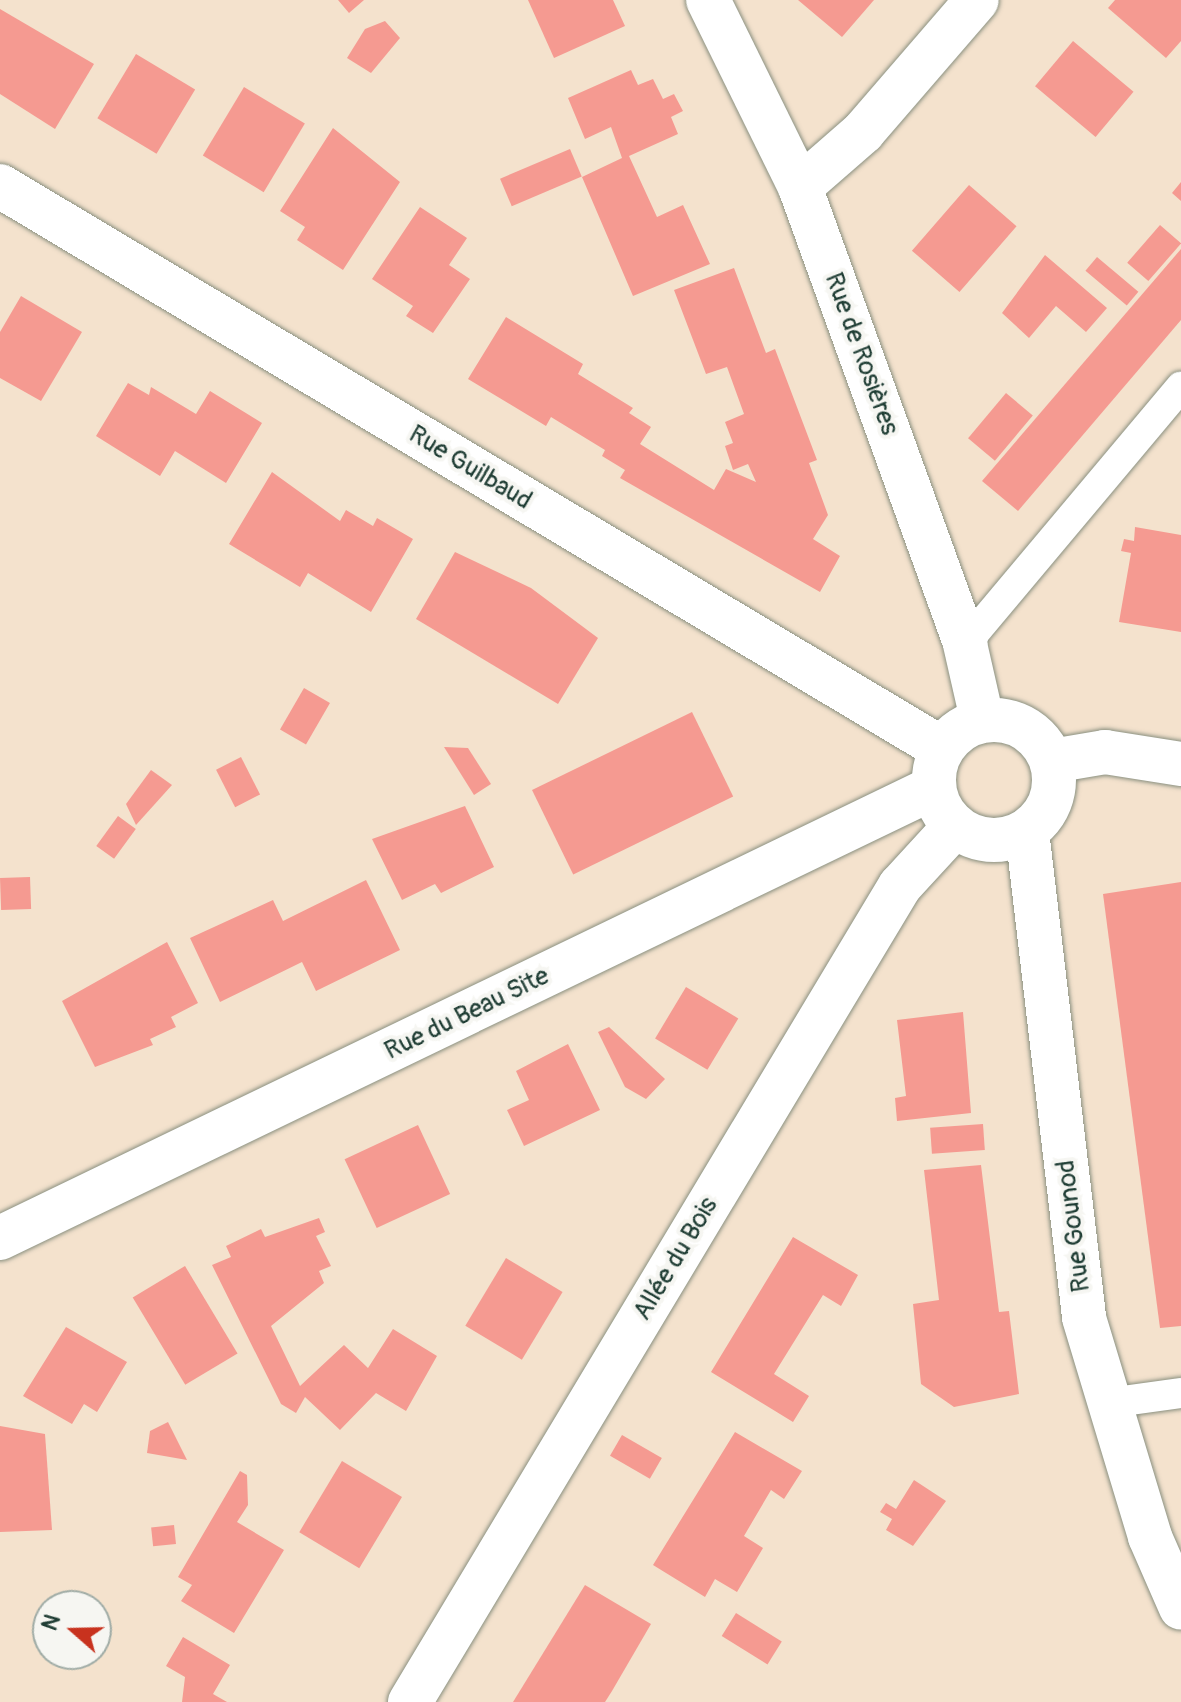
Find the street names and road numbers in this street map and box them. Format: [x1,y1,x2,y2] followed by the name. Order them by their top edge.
[817,269,905,439] street label: Rue de Rosières
[403,419,537,517] street label: Rue Guilbaud
[380,961,554,1067] street label: Rue du Beau Site
[1050,1158,1098,1294] street label: Rue Gounod
[627,1192,725,1326] street label: Allée du Bois

